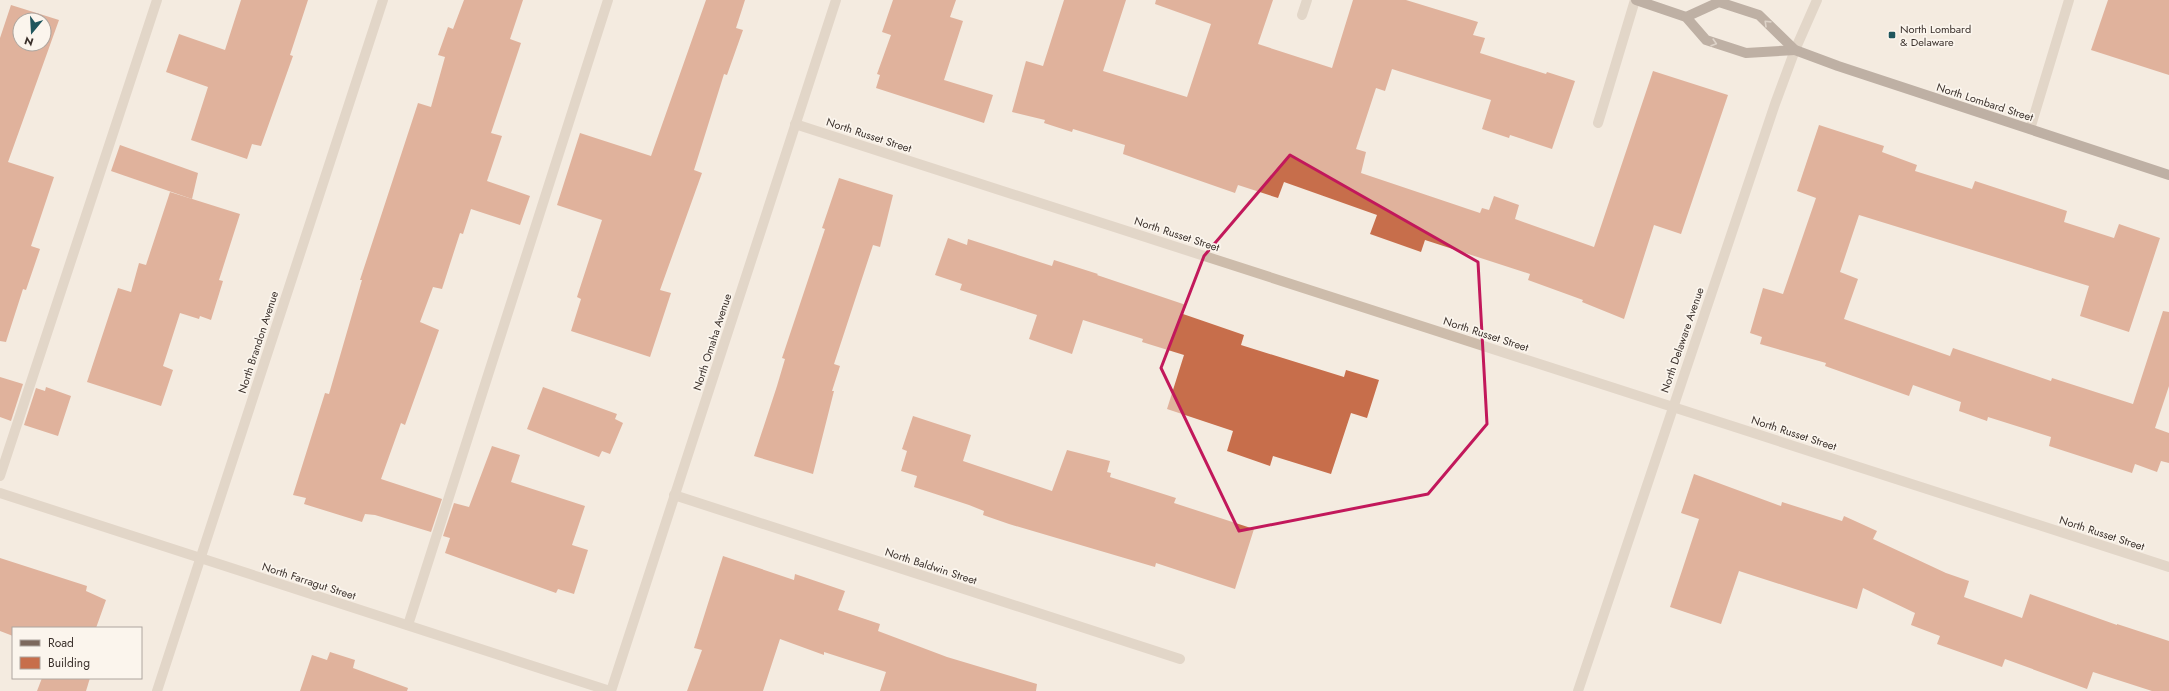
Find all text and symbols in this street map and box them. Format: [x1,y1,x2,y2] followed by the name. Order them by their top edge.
[12,12,52,52] north arrow
[1764,20,1772,27] one-way arrow
[1900,21,1971,50] place label: North Lombard & Delaware
[1887,30,1897,40] marker: North Lombard & Delaware
[22,33,36,50] text: N
[1710,38,1717,47] one-way arrow
[1935,79,2036,125] street label: North Lombard Street
[824,114,914,156] street label: North Russet Street
[1132,213,1222,255] street label: North Russet Street
[1656,285,1708,395] street label: North Delaware Avenue
[234,289,282,395] street label: North Brandon Avenue
[689,291,735,393] street label: North Omaha Avenue
[1441,313,1531,355] street label: North Russet Street
[1749,412,1839,454] street label: North Russet Street
[2057,512,2147,554] street label: North Russet Street
[883,544,979,589] street label: North Baldwin Street
[260,558,358,604] street label: North Farragut Street
[12,627,142,679] legend
[48,634,74,652] text: Road
[48,654,90,672] text: Building

